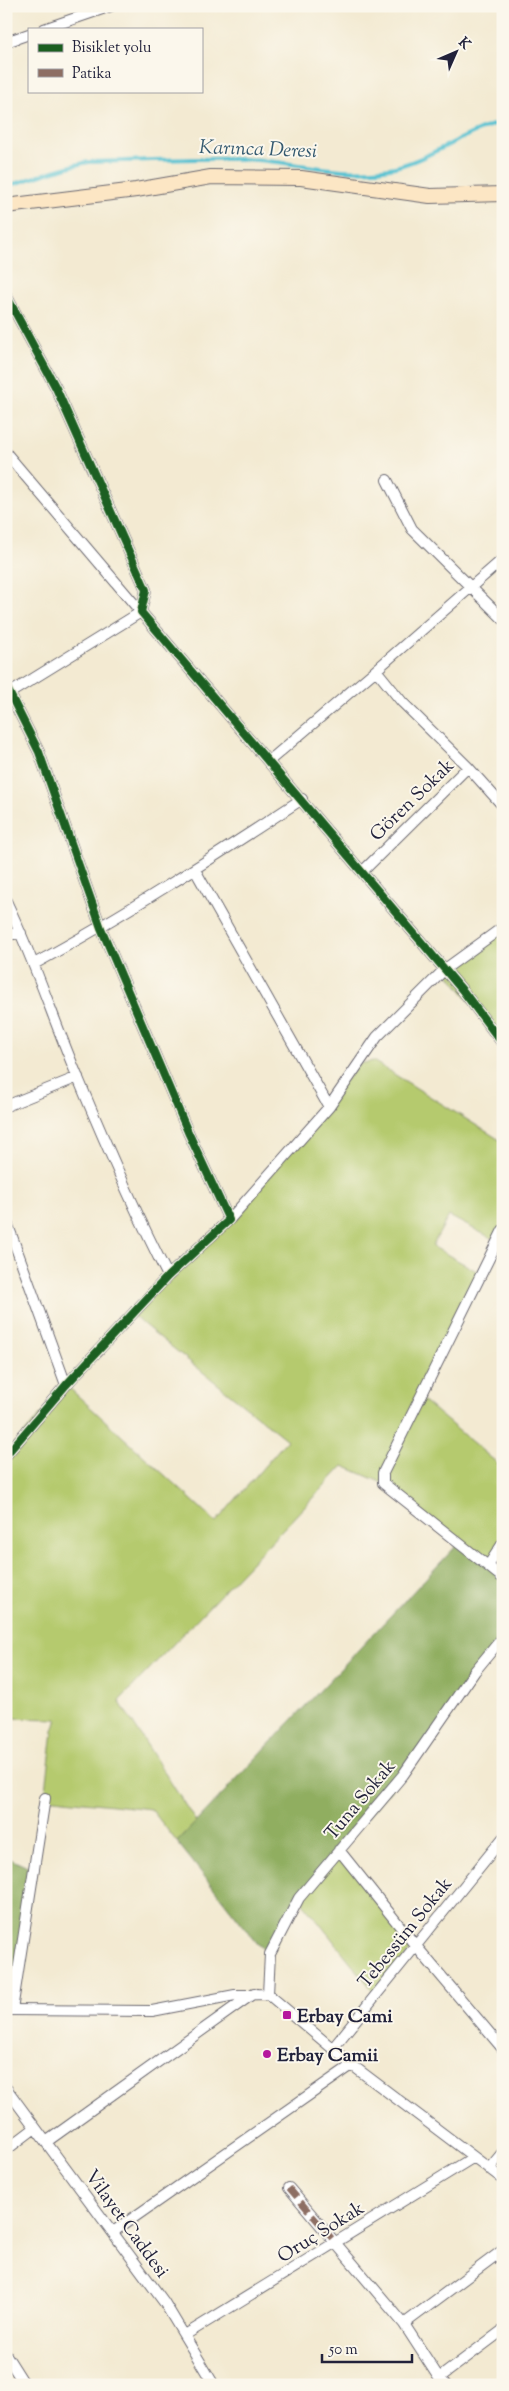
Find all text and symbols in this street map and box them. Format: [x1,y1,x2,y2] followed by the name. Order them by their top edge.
[28,28,202,92] legend
[432,28,482,78] north arrow
[453,34,475,55] text: K
[72,38,152,59] text: Bisiklet yolu
[72,64,112,85] text: Patika
[198,134,317,167] water label: Karınca Deresi
[364,753,462,848] street label: Gören Sokak
[319,1754,403,1847] street label: Tuna Sokak
[353,1872,460,1995] street label: Tebessüm Sokak
[297,2004,393,2031] place label: Erbay Cami
[281,2009,293,2021] marker: Erbay Cami
[277,2043,379,2070] place label: Erbay Camii
[261,2048,273,2060] marker: Erbay Camii
[77,2165,175,2284] street label: Vilayet Caddesi
[273,2195,371,2271] street label: Oruç Sokak
[322,2331,412,2363] scale bar
[328,2340,358,2361] text: 50 m

